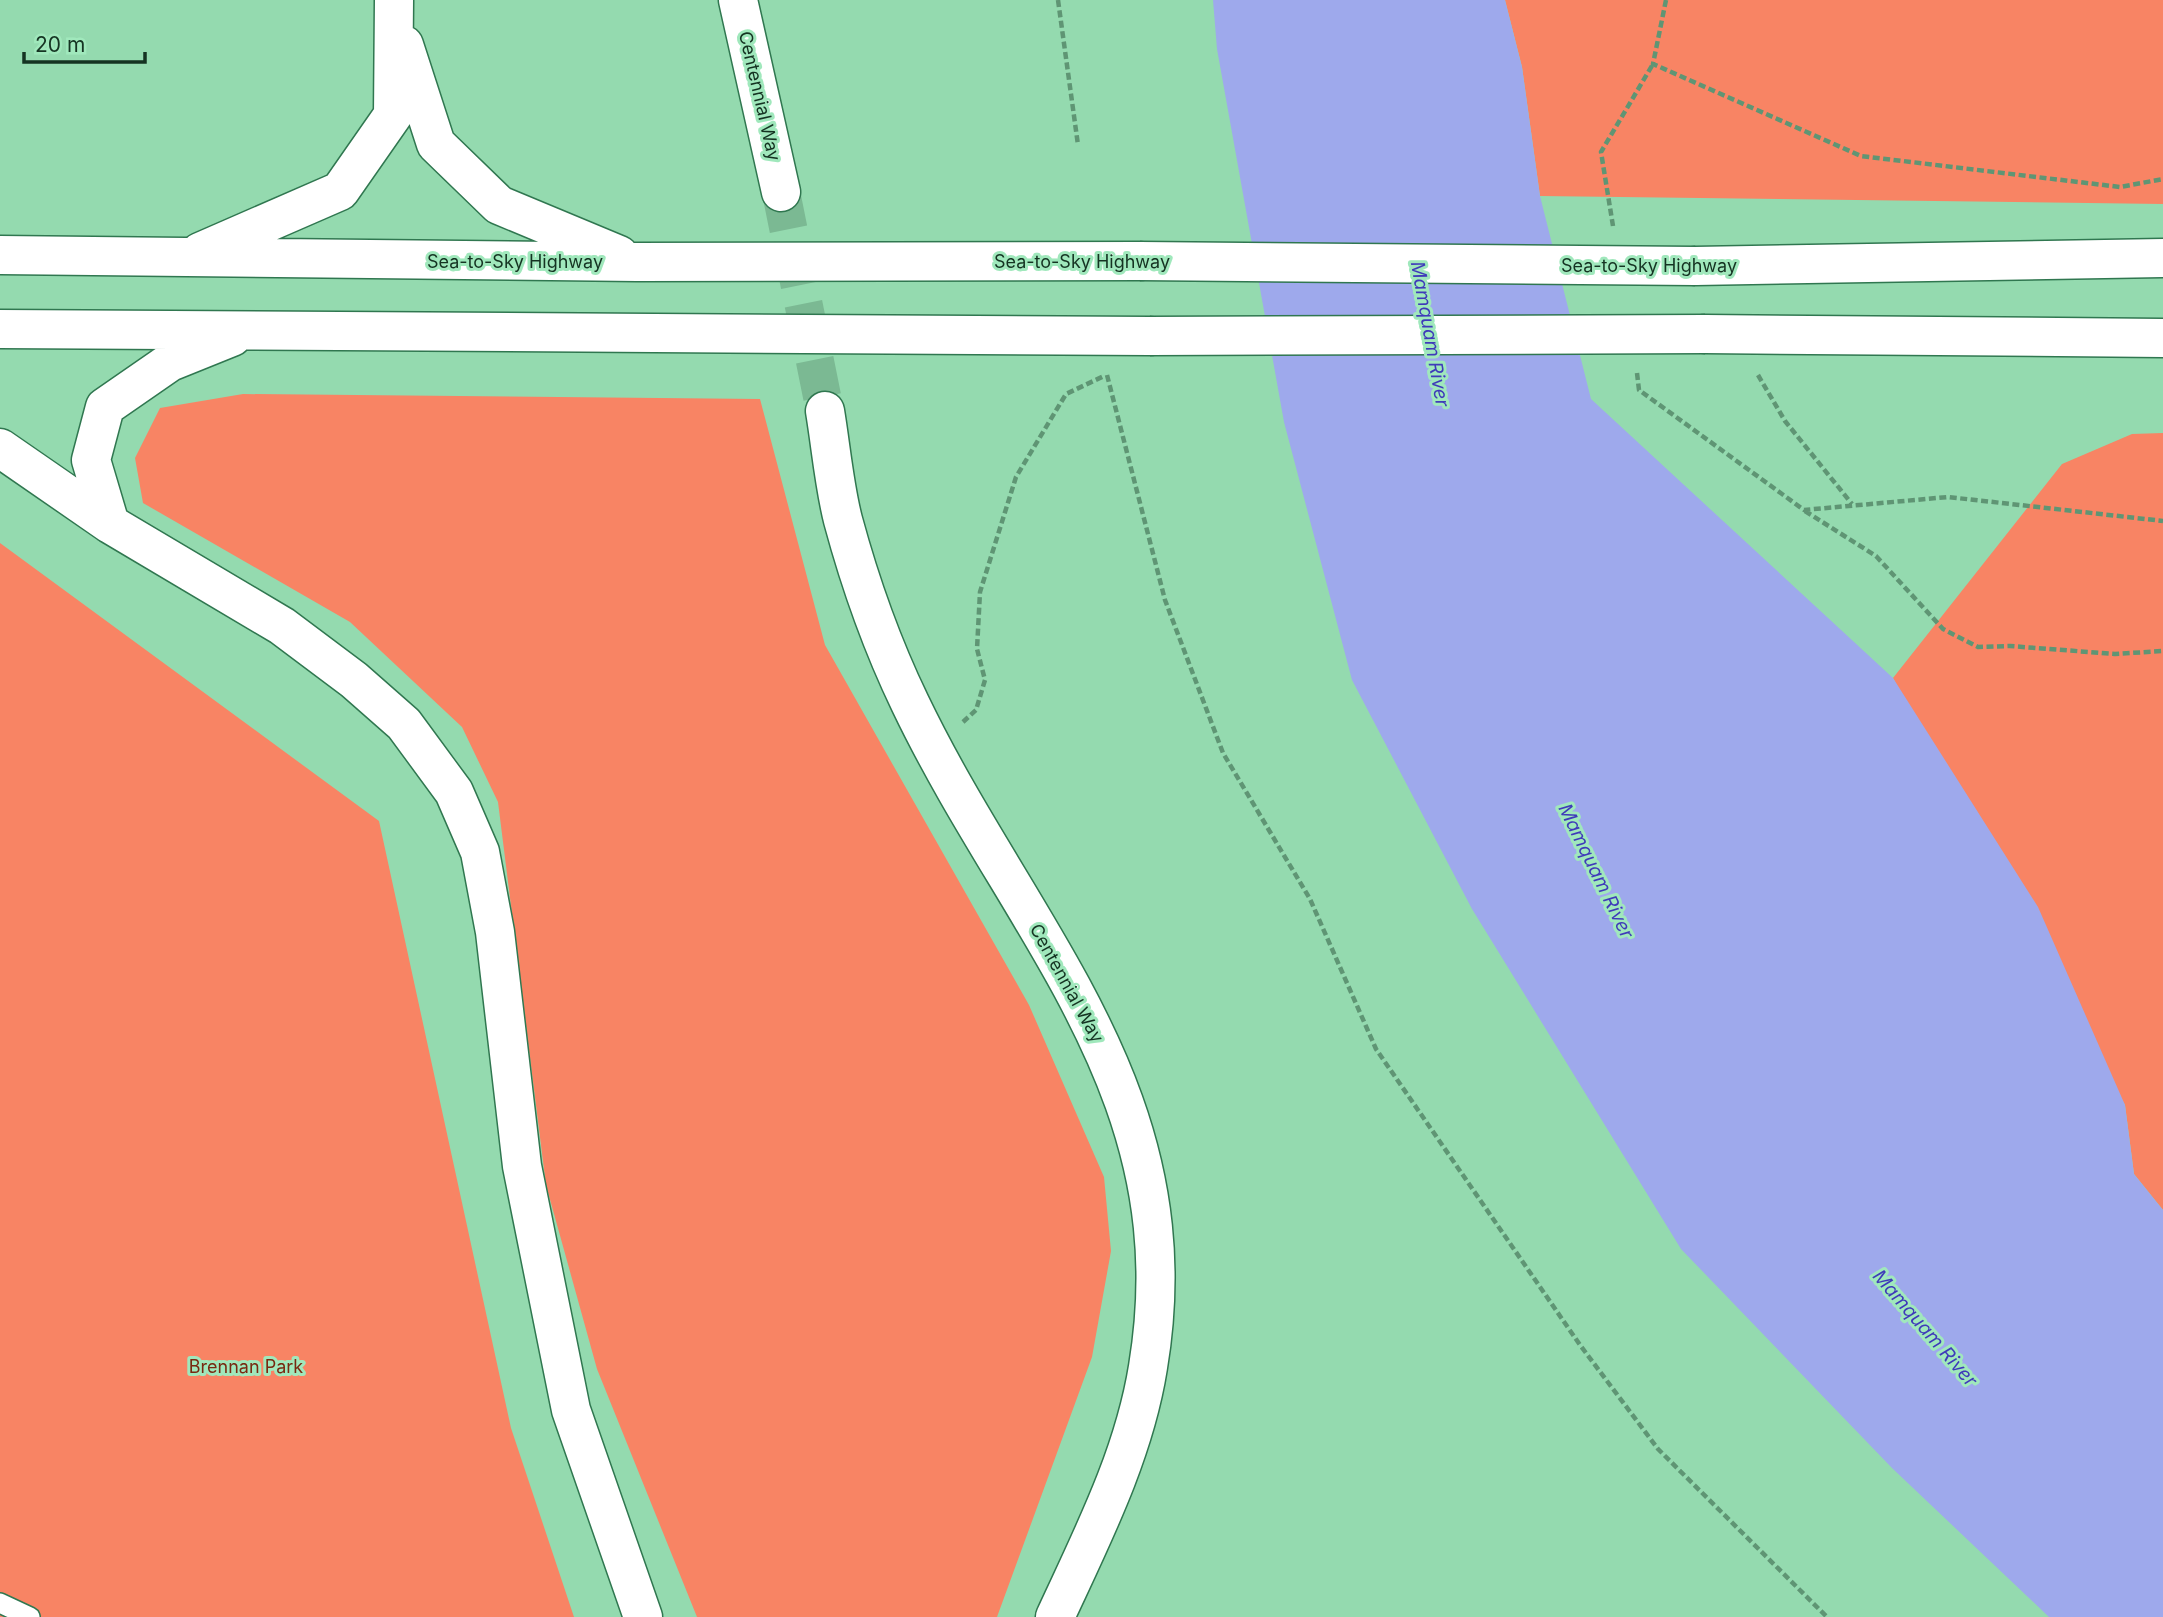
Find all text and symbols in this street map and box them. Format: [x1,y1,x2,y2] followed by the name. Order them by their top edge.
[24,21,145,65] scale bar
[735,29,785,163] street label: Centennial Way
[35,32,85,57] text: 20 m
[427,251,603,272] street label: Sea-to-Sky Highway
[994,251,1170,272] street label: Sea-to-Sky Highway
[1561,255,1737,276] street label: Sea-to-Sky Highway
[1406,259,1454,409] water label: Mamquam River
[1553,800,1639,943] water label: Mamquam River
[1026,920,1108,1046] street label: Centennial Way
[1868,1265,1983,1392] water label: Mamquam River
[189,1356,303,1377] park label: Brennan Park

